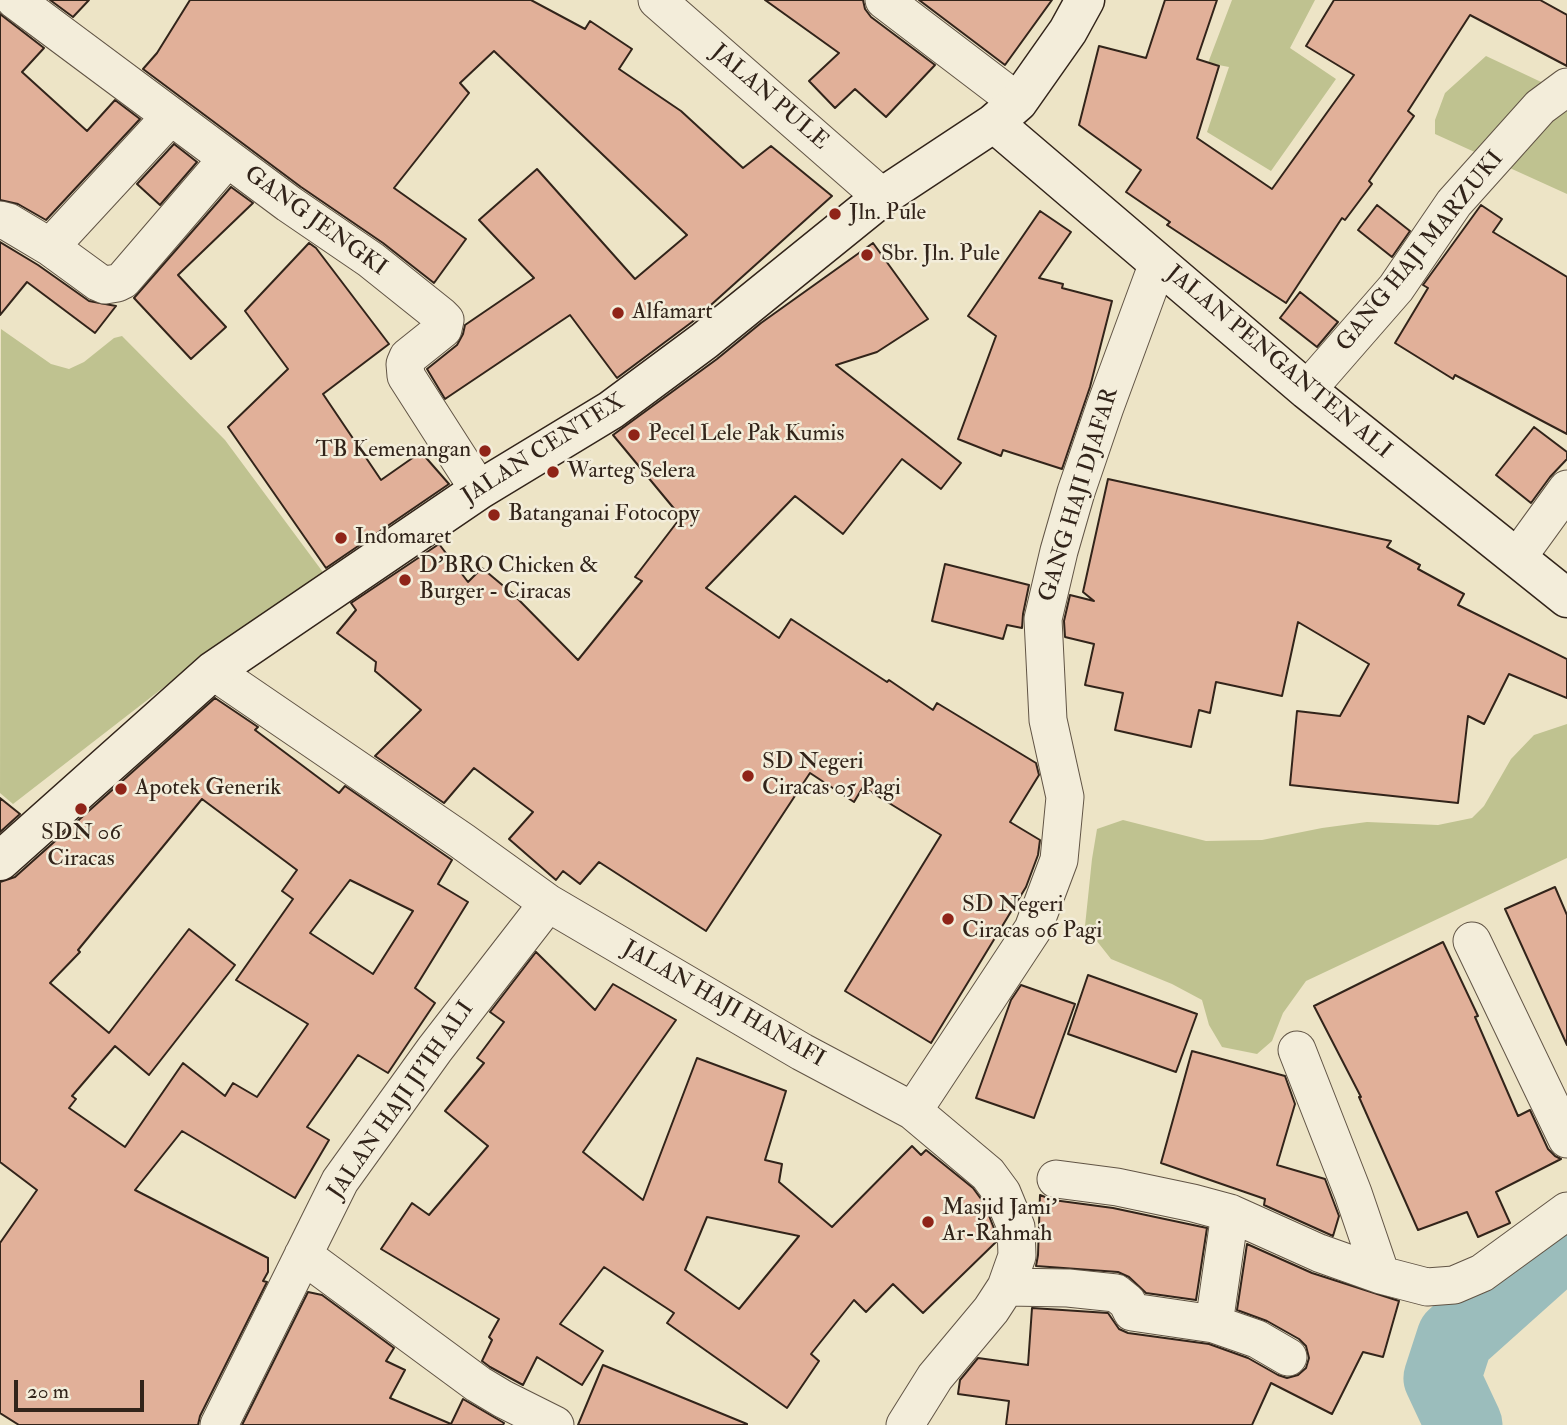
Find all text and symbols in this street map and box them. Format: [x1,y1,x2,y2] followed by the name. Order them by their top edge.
[704,39,834,157] street label: JALAN PULE
[1332,146,1510,358] street label: GANG HAJI MARZUKI
[238,161,392,283] street label: GANG JENGKI
[849,200,926,228] place label: Jln. Pule
[827,206,843,222] marker: Jln. Pule
[881,241,1000,269] place label: Sbr. Jln. Pule
[859,247,875,263] marker: Sbr. Jln. Pule
[1160,261,1396,465] street label: JALAN PENGANTEN ALI
[632,299,713,327] place label: Alfamart
[610,305,626,321] marker: Alfamart
[1034,385,1126,605] street label: GANG HAJI DJAFAR
[458,389,630,511] street label: JALAN CENTEX
[648,421,844,449] place label: Pecel Lele Pak Kumis
[626,427,642,443] marker: Pecel Lele Pak Kumis
[315,437,471,465] place label: TB Kemenangan
[477,443,493,459] marker: TB Kemenangan
[567,458,695,486] place label: Warteg Selera
[545,464,561,480] marker: Warteg Selera
[508,501,700,529] place label: Batanganai Fotocopy
[486,507,502,523] marker: Batanganai Fotocopy
[355,524,451,552] place label: Indomaret
[333,530,349,546] marker: Indomaret
[419,553,598,607] place label: D'BRO Chicken & Burger - Ciracas
[397,572,413,588] marker: D'BRO Chicken & Burger - Ciracas
[762,749,901,803] place label: SD Negeri Ciracas 05 Pagi
[740,768,756,784] marker: SD Negeri Ciracas 05 Pagi
[135,775,281,803] place label: Apotek Generik
[113,781,129,797] marker: Apotek Generik
[73,801,89,817] marker: SDN 06 Ciracas
[41,820,121,874] place label: SDN 06 Ciracas
[962,892,1102,946] place label: SD Negeri Ciracas 06 Pagi
[940,911,956,927] marker: SD Negeri Ciracas 06 Pagi
[617,936,829,1074] street label: JALAN HAJI HANAFI
[323,997,481,1205] street label: JALAN HAJI JI'IH ALI
[942,1195,1057,1249] place label: Masjid Jami' Ar-Rahmah
[920,1214,936,1230] marker: Masjid Jami' Ar-Rahmah
[18,1366,147,1410] scale bar
[27,1378,69,1405] text: 20 m

